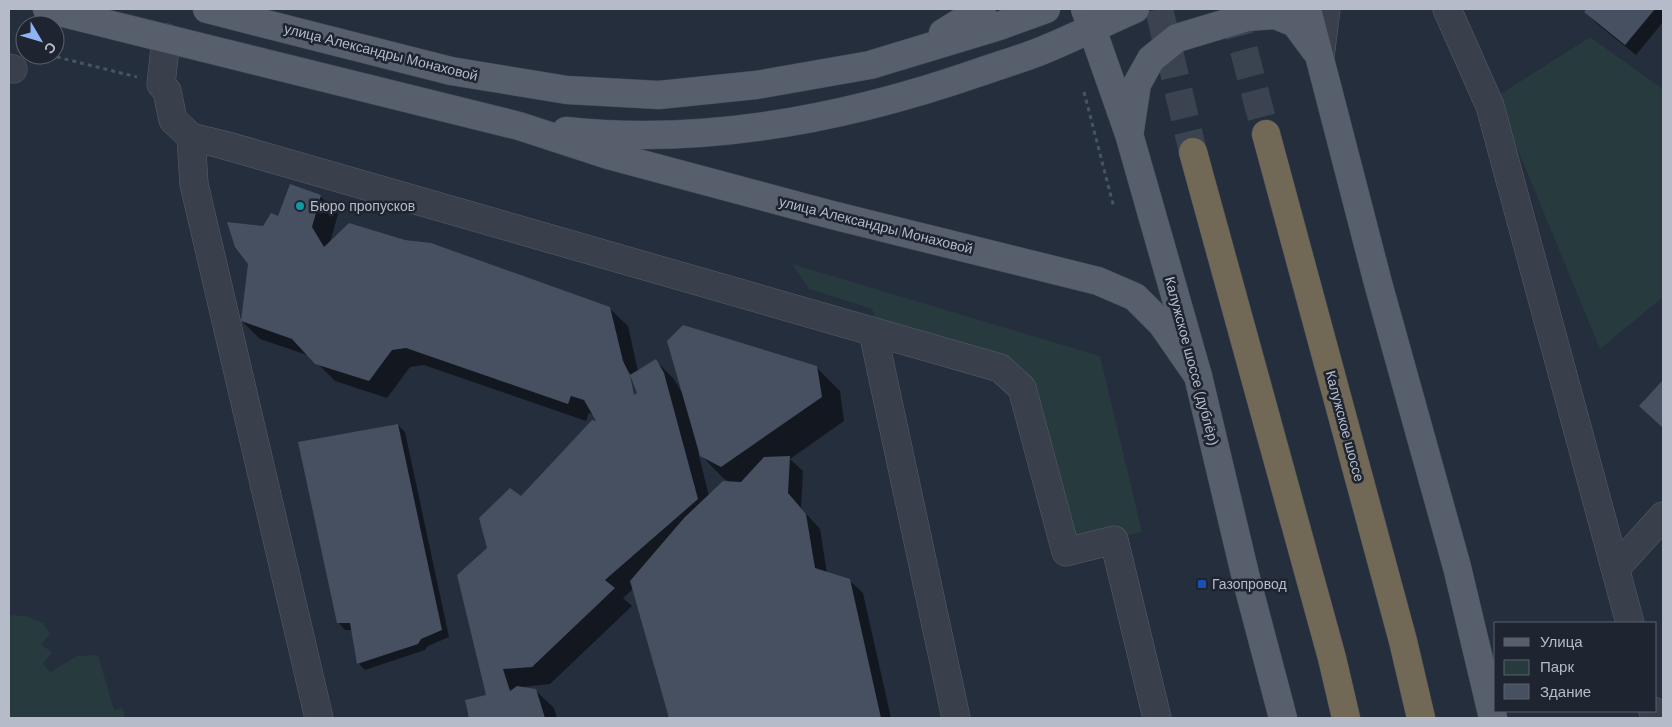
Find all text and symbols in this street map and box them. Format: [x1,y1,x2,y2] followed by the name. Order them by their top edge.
[15,15,65,65] north arrow
[283,20,479,84] street label: улица Александры Монаховой
[41,39,60,57] text: С
[778,193,974,257] street label: улица Александры Монаховой
[310,198,415,214] place label: Бюро пропусков
[294,200,306,212] marker: Бюро пропусков
[1162,275,1222,447] street label: Калужское шоссе (дублёр)
[1322,369,1368,483] street label: Калужское шоссе
[1212,576,1287,592] place label: Газопровод
[1196,578,1208,590] marker: Газопровод
[1494,622,1657,712] legend
[1540,633,1583,650] text: Улица
[1540,658,1574,675] text: Парк
[1540,683,1591,700] text: Здание

